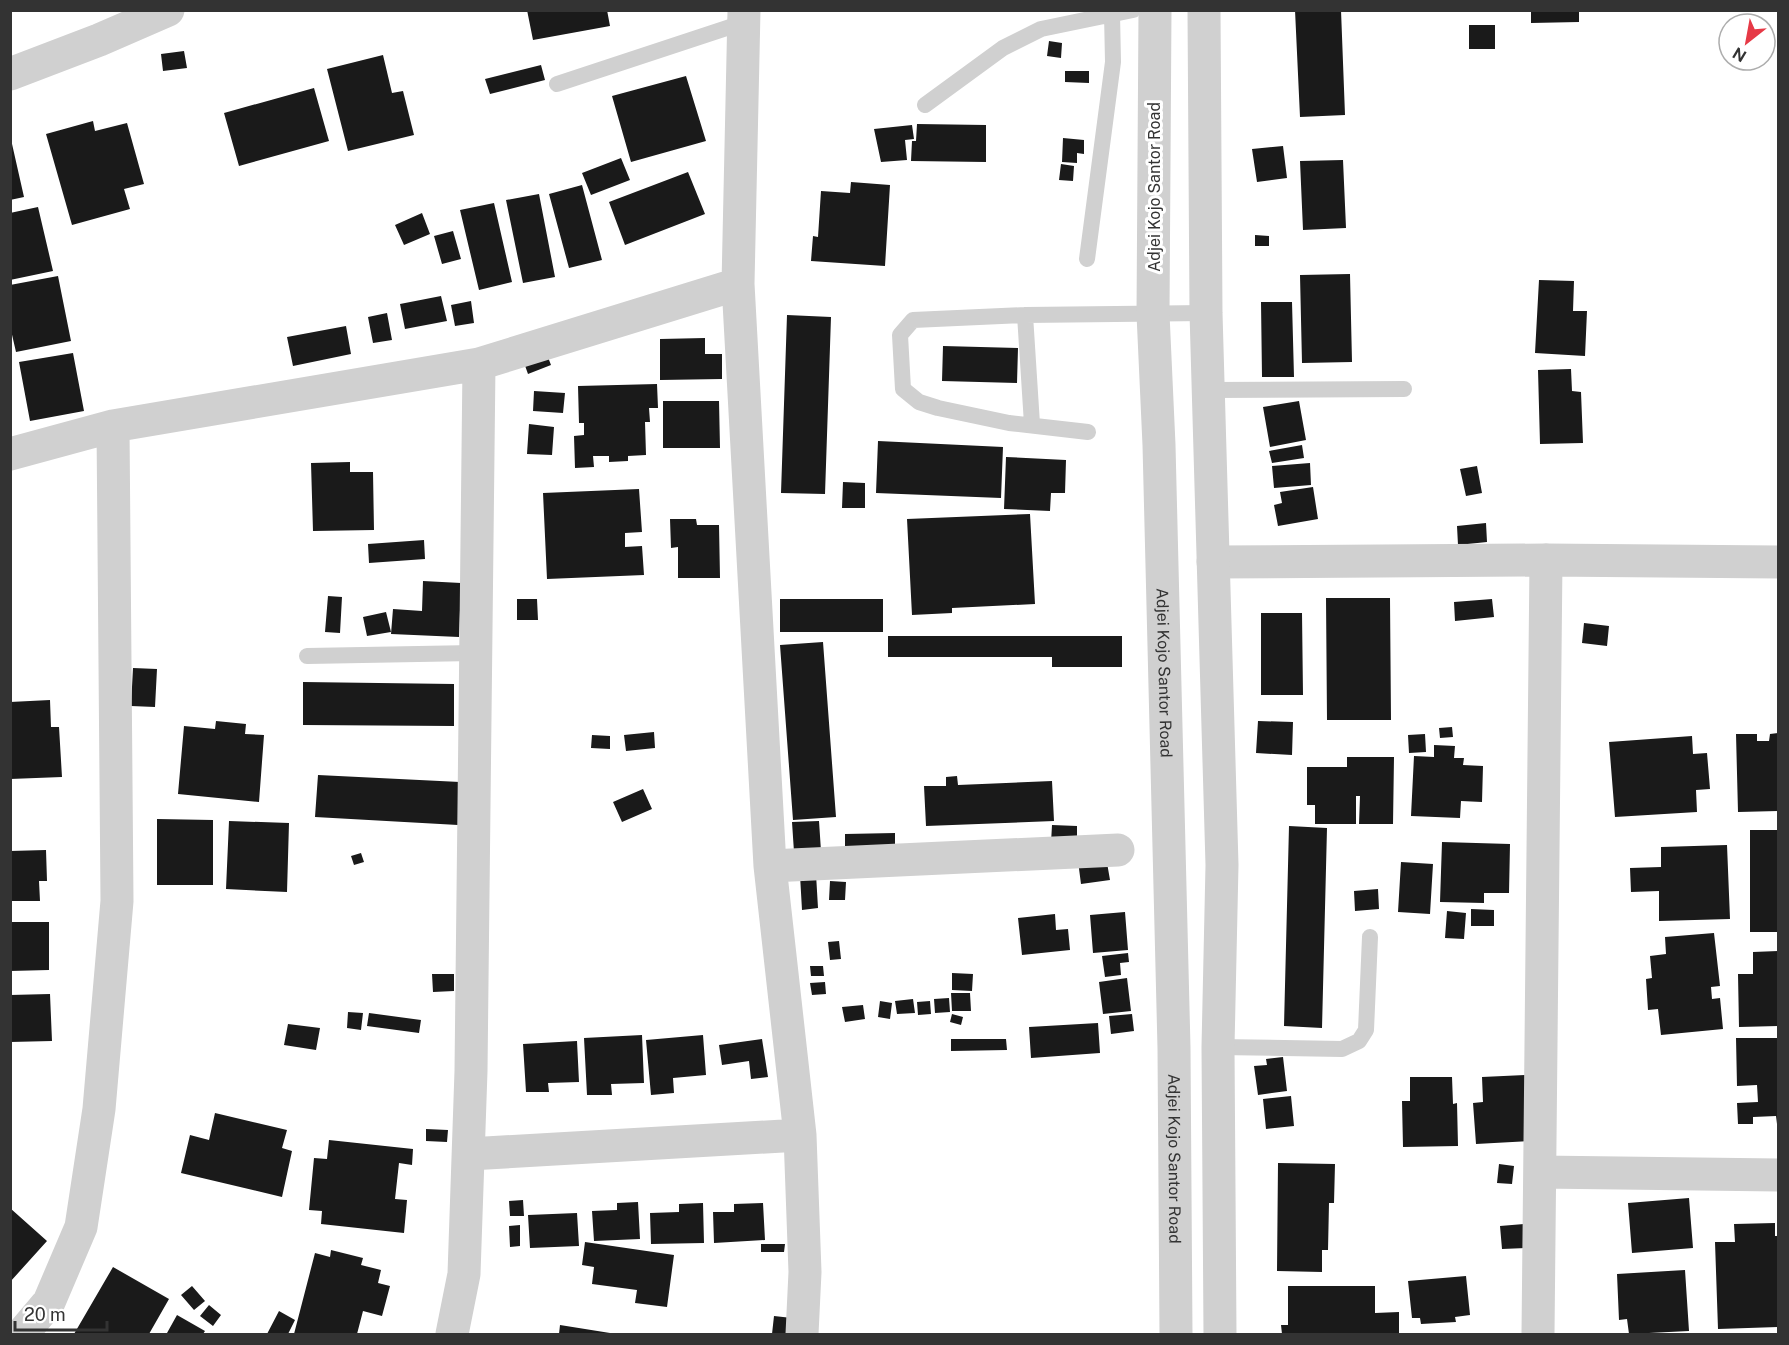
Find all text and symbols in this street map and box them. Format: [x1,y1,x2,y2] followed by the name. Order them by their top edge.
[1717,12,1777,72] north arrow
[1729,43,1750,66] text: N
[1145,102,1164,272] street label: Adjei Kojo Santor Road
[1153,588,1176,758] street label: Adjei Kojo Santor Road
[1164,1074,1184,1244] street label: Adjei Kojo Santor Road
[15,1294,106,1332] scale bar
[24,1304,66,1325] text: 20 m

